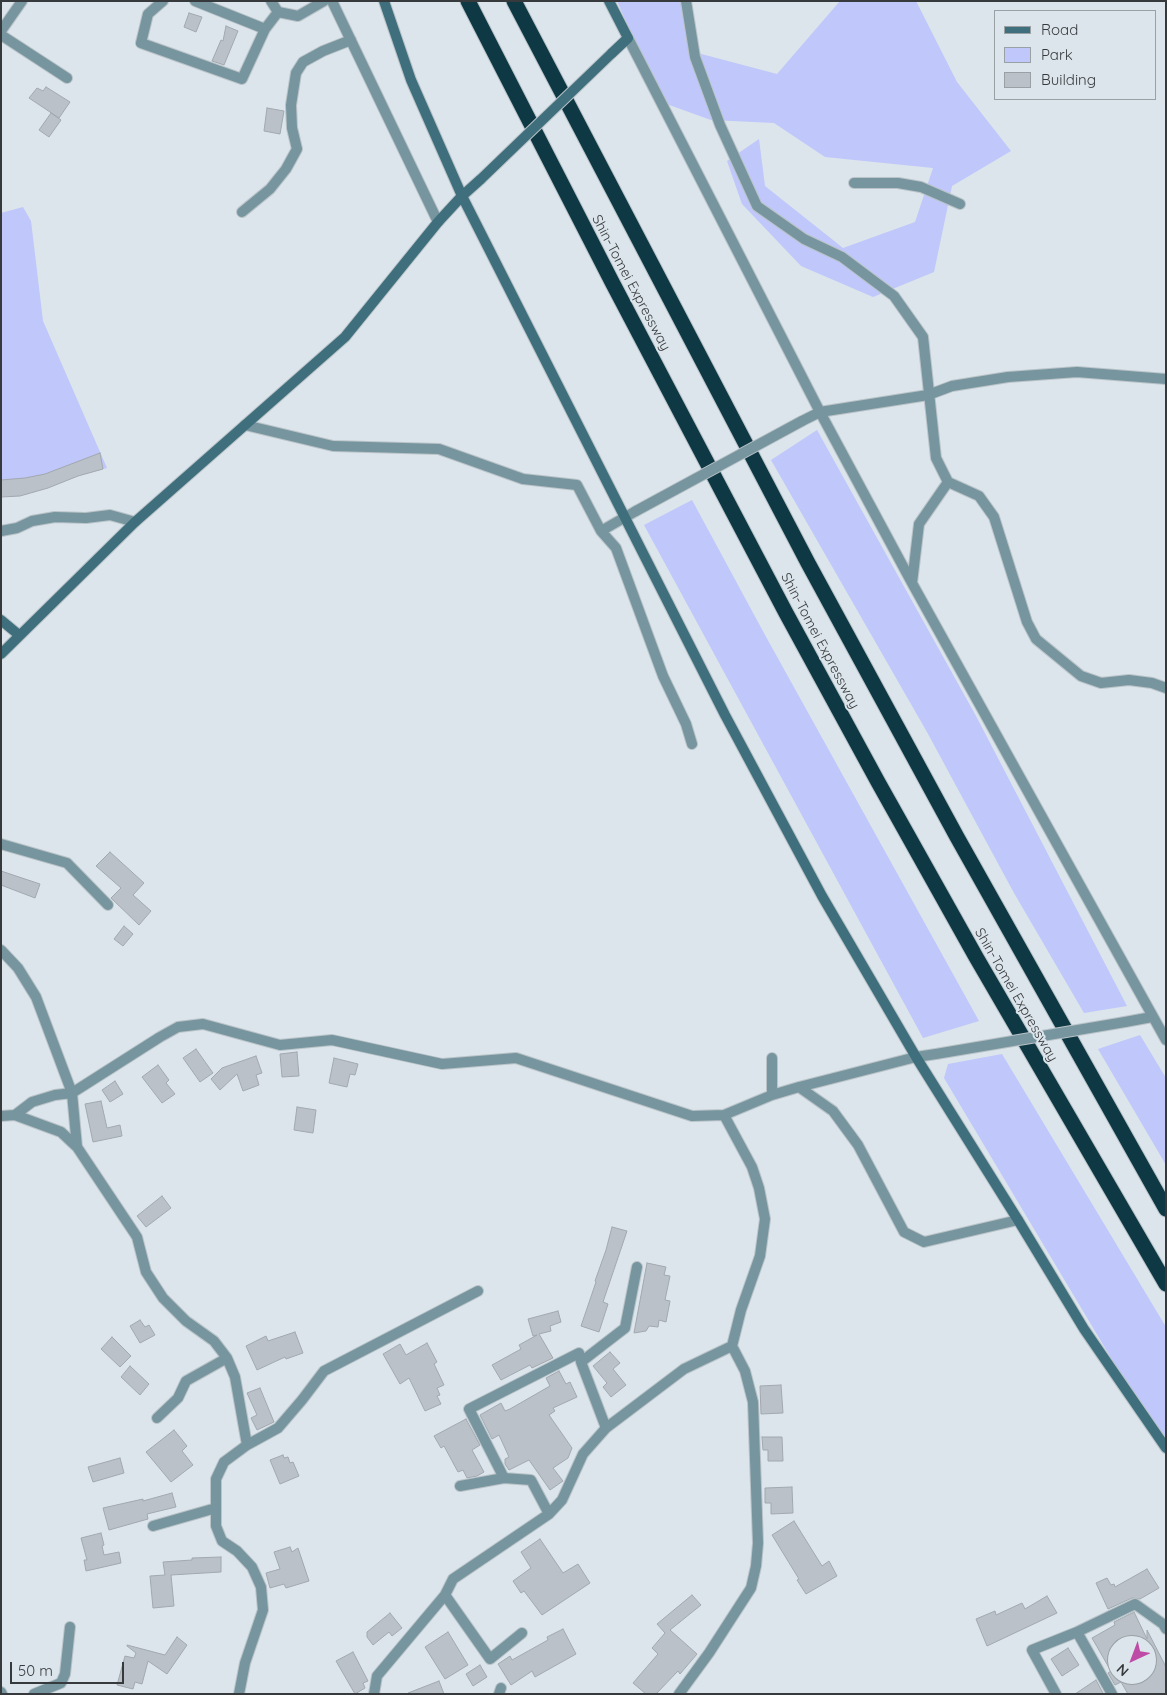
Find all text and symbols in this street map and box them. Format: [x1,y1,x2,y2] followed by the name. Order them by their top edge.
[994,10,1157,100] legend
[1041,20,1078,39] text: Road
[1041,45,1073,64] text: Park
[1041,70,1096,89] text: Building
[588,212,674,354] street label: Shin-Tomei Expressway
[777,570,863,712] street label: Shin-Tomei Expressway
[971,925,1061,1065] street label: Shin-Tomei Expressway
[1107,1635,1157,1685] north arrow
[12,1652,126,1684] scale bar
[1113,1660,1132,1680] text: N
[18,1661,53,1680] text: 50 m

